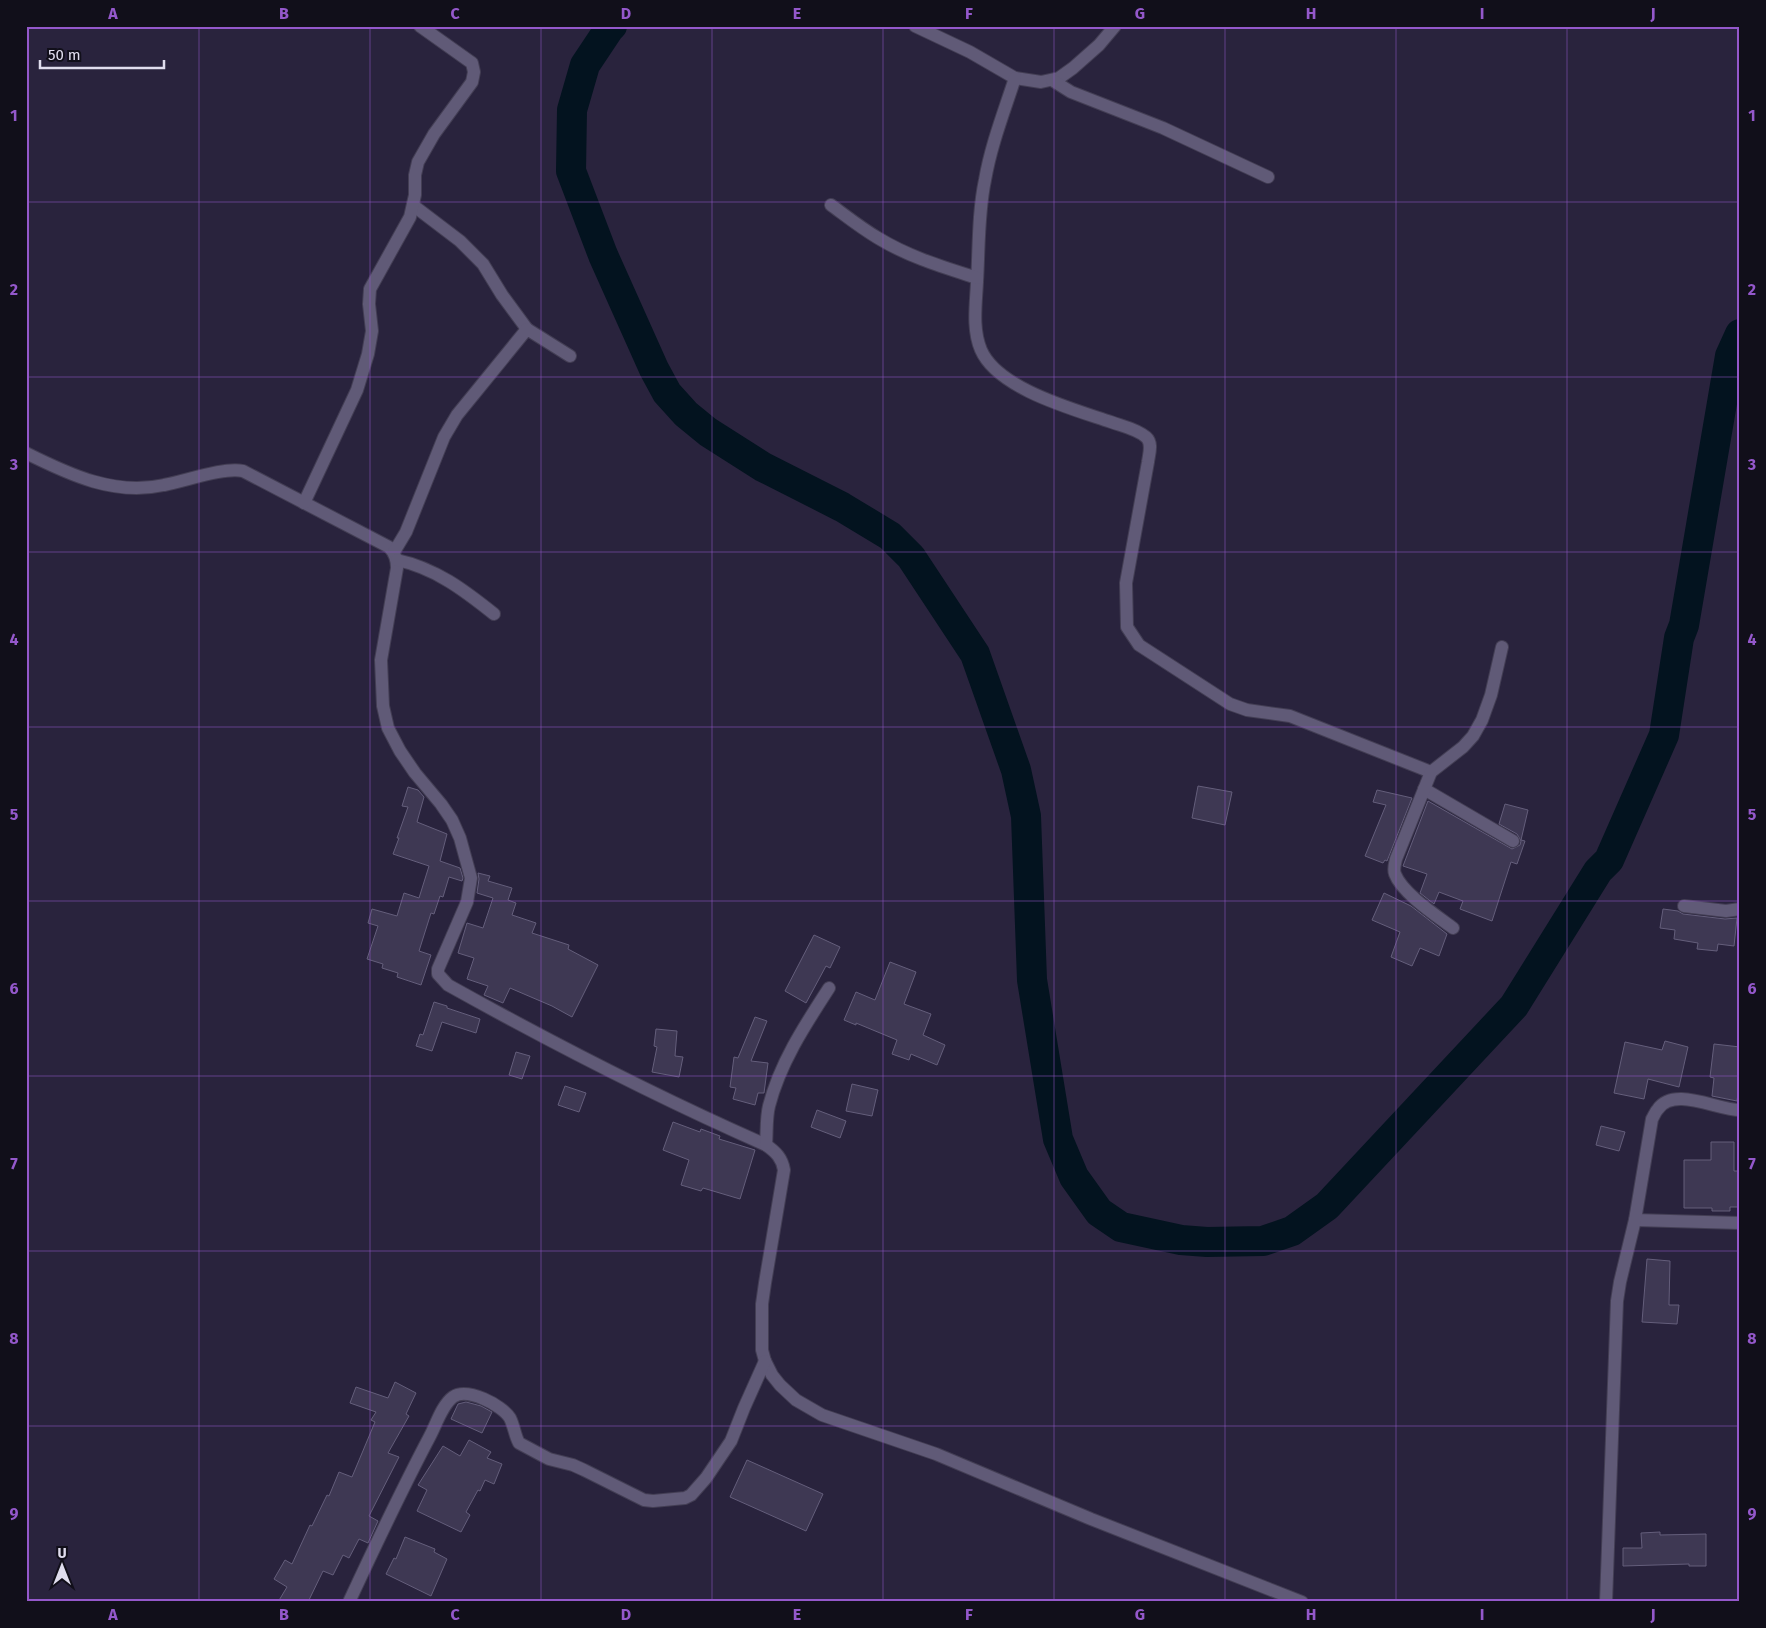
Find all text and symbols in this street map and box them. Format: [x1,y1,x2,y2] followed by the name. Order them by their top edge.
[107,4,118,23] text: A
[279,4,289,23] text: B
[450,4,460,23] text: C
[621,4,631,23] text: D
[793,4,801,23] text: E
[965,4,973,23] text: F
[1135,4,1145,23] text: G
[1306,4,1316,23] text: H
[1480,4,1484,23] text: I
[1649,4,1656,23] text: J
[40,38,164,70] scale bar
[48,46,81,64] text: 50 m
[10,106,18,125] text: 1
[1748,106,1756,125] text: 1
[10,280,18,299] text: 2
[1748,280,1756,299] text: 2
[9,455,18,474] text: 3
[1747,455,1756,474] text: 3
[9,630,19,649] text: 4
[1747,630,1757,649] text: 4
[10,805,19,824] text: 5
[1748,805,1757,824] text: 5
[9,979,19,998] text: 6
[1747,979,1757,998] text: 6
[10,1154,18,1173] text: 7
[1748,1154,1756,1173] text: 7
[9,1329,19,1348] text: 8
[1747,1329,1757,1348] text: 8
[10,1504,19,1523] text: 9
[1748,1504,1757,1523] text: 9
[38,1540,88,1590] north arrow
[57,1545,67,1562] text: U
[107,1605,118,1624] text: A
[279,1605,289,1624] text: B
[450,1605,460,1624] text: C
[621,1605,631,1624] text: D
[793,1605,801,1624] text: E
[965,1605,973,1624] text: F
[1135,1605,1145,1624] text: G
[1306,1605,1316,1624] text: H
[1480,1605,1484,1624] text: I
[1649,1605,1656,1624] text: J

